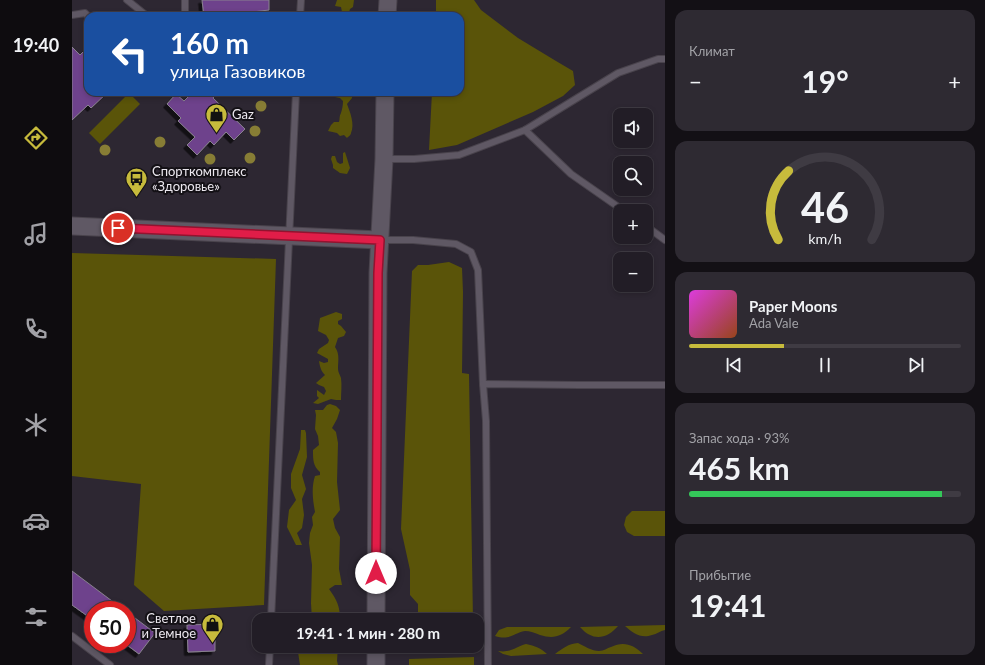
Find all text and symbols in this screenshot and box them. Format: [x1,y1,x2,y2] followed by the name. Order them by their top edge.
[170,26,249,60] text: 160 m
[104,28,156,80] icon: left
[13,34,59,56] text: 19:40
[689,43,735,59] text: Климат
[170,60,305,82] text: улица Газовиков
[801,63,849,99] text: 19°
[689,68,702,95] text: −
[948,68,961,95] text: +
[204,101,230,134] shop icon: Gaz
[232,106,254,122] place label: Gaz
[613,108,653,292] map controls
[613,108,653,148] button: sound
[22,124,50,152] icon: directions
[613,156,653,196] button: search
[152,163,246,194] place label: Спорткомплекс «Здоровье»
[124,165,150,198] bus stop icon: Спорткомплекс «Здоровье»
[801,181,849,231] text: 46
[613,204,653,244] button: +
[101,211,135,245] pin
[107,217,129,239] icon: arrive
[22,220,50,248] icon: music
[808,229,842,246] text: km/h
[613,252,653,292] button: −
[749,297,837,315] text: Paper Moons
[22,315,50,343] icon: phone
[749,315,799,331] text: Ada Vale
[723,354,745,376] icon: previous
[814,354,836,376] icon: pause
[905,354,927,376] icon: next
[22,411,50,439] icon: climate
[689,430,790,446] text: Запас хода · 93%
[689,450,790,486] text: 465 km
[22,507,50,535] icon: car
[355,552,397,594] position arrow
[689,567,751,583] text: Прибытие
[689,587,766,623] text: 19:41
[84,601,136,653] speed limit sign: 50
[22,603,50,631] icon: filters
[142,610,196,641] place label: Светлое и Темное
[199,612,225,645] shop icon: Светлое и Темное
[296,624,440,642] text: 19:41 · 1 мин · 280 m

